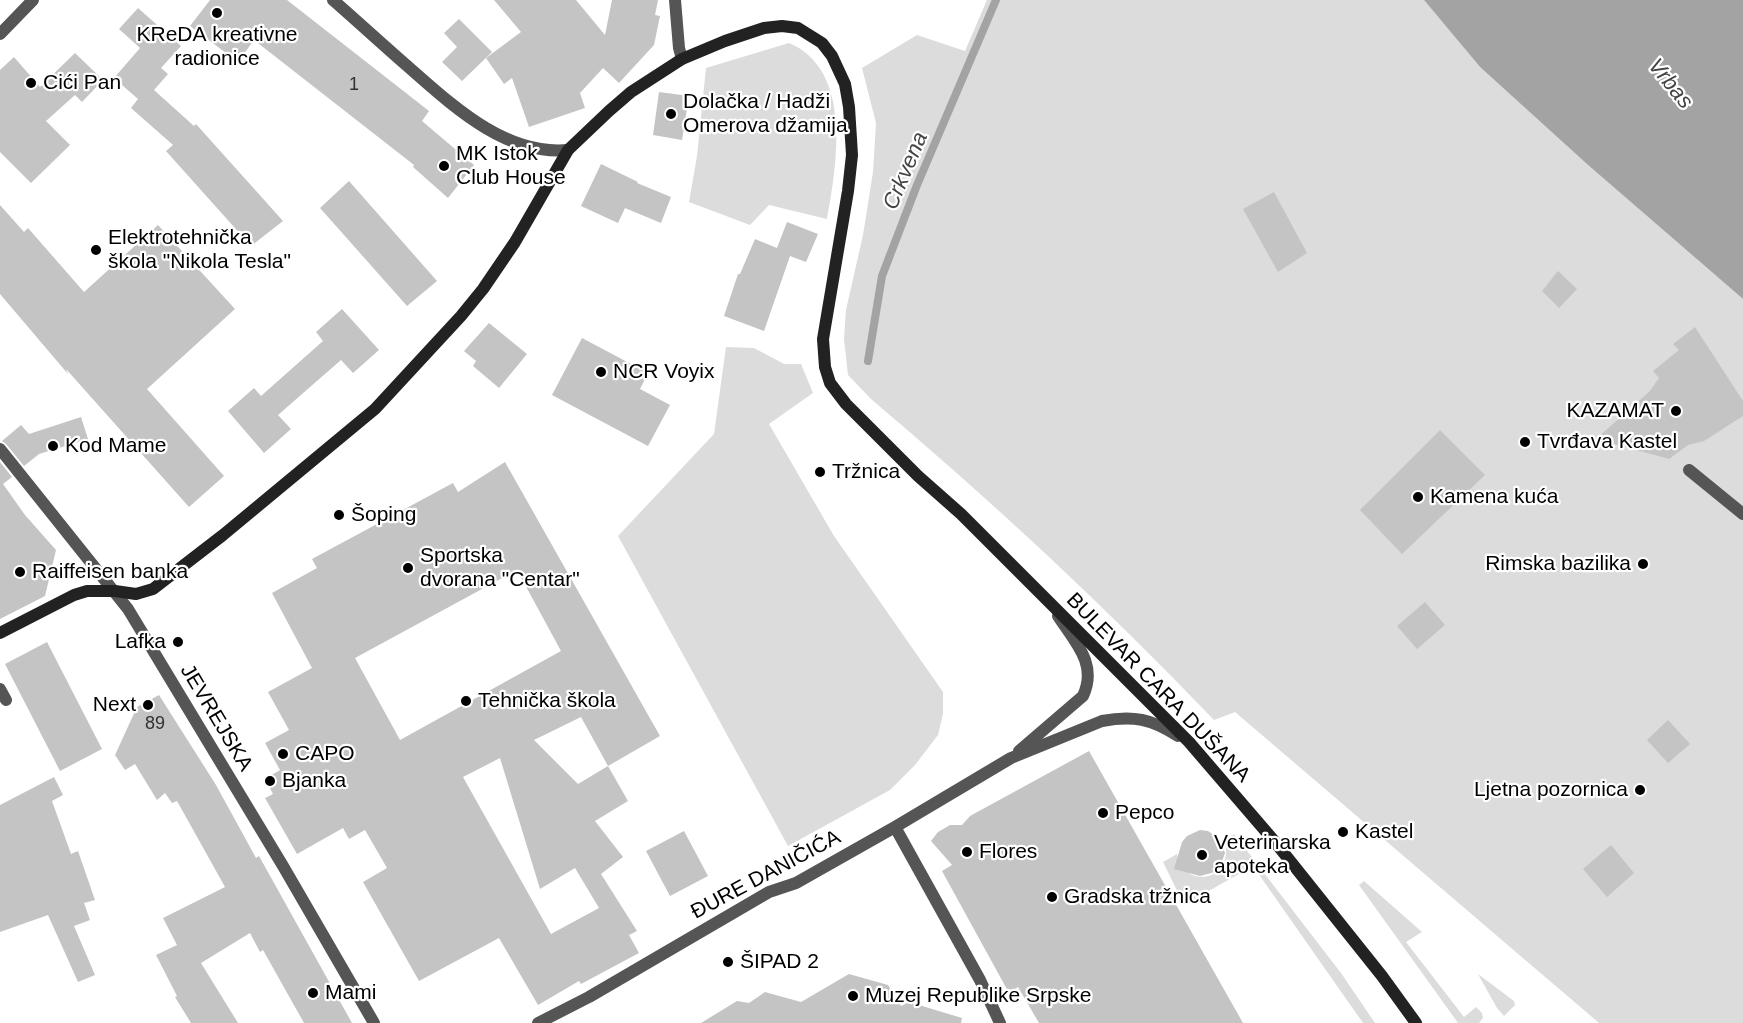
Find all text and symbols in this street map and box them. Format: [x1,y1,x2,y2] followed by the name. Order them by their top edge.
[210,6,224,20] marker: KReDA kreativne radionice
[136,22,298,72] place label: KReDA kreativne radionice
[1642,54,1698,114] water label: Vrbas
[43,70,121,96] place label: Cići Pan
[349,74,359,96] house number: 1
[24,76,38,90] marker: Cići Pan
[683,89,848,139] place label: Dolačka / Hadži Omerova džamija
[664,107,678,121] marker: Dolačka / Hadži Omerova džamija
[878,128,934,214] water label: Crkvena
[456,141,566,191] place label: MK Istok Club House
[437,159,451,173] marker: MK Istok Club House
[108,225,291,275] place label: Elektrotehnička škola "Nikola Tesla"
[89,243,103,257] marker: Elektrotehnička škola "Nikola Tesla"
[613,359,715,385] place label: NCR Voyix
[594,365,608,379] marker: NCR Voyix
[1566,398,1664,424] place label: KAZAMAT
[1669,404,1683,418] marker: KAZAMAT
[1537,429,1677,455] place label: Tvrđava Kastel
[65,433,167,459] place label: Kod Mame
[1518,435,1532,449] marker: Tvrđava Kastel
[46,439,60,453] marker: Kod Mame
[832,459,900,485] place label: Tržnica
[813,465,827,479] marker: Tržnica
[1430,484,1558,510] place label: Kamena kuća
[1411,490,1425,504] marker: Kamena kuća
[351,502,416,528] place label: Šoping
[332,508,346,522] marker: Šoping
[420,543,580,593] place label: Sportska dvorana "Centar"
[1485,551,1631,577] place label: Rimska bazilika
[1636,557,1650,571] marker: Rimska bazilika
[32,559,188,585] place label: Raiffeisen banka
[401,561,415,575] marker: Sportska dvorana "Centar"
[13,565,27,579] marker: Raiffeisen banka
[1061,588,1255,788] street label: BULEVAR CARA DUŠANA
[115,629,166,655] place label: Lafka
[171,635,185,649] marker: Lafka
[174,660,258,776] street label: JEVREJSKA
[478,688,616,714] place label: Tehnička škola
[93,692,136,718] place label: Next
[459,694,473,708] marker: Tehnička škola
[141,698,155,712] marker: Next
[145,713,165,735] house number: 89
[295,741,355,767] place label: CAPO
[276,747,290,761] marker: CAPO
[282,768,346,794] place label: Bjanka
[263,774,277,788] marker: Bjanka
[1474,777,1628,803] place label: Ljetna pozornica
[1633,783,1647,797] marker: Ljetna pozornica
[1115,800,1175,826] place label: Pepco
[1096,806,1110,820] marker: Pepco
[1355,819,1413,845] place label: Kastel
[687,825,845,925] street label: ĐURE DANIČIĆA
[1336,825,1350,839] marker: Kastel
[1214,830,1331,880] place label: Veterinarska apoteka
[979,839,1037,865] place label: Flores
[960,845,974,859] marker: Flores
[1195,848,1209,862] marker: Veterinarska apoteka
[1064,884,1211,910] place label: Gradska tržnica
[1045,890,1059,904] marker: Gradska tržnica
[740,949,819,975] place label: ŠIPAD 2
[721,955,735,969] marker: ŠIPAD 2
[325,980,376,1006] place label: Mami
[865,983,1091,1009] place label: Muzej Republike Srpske
[306,986,320,1000] marker: Mami
[846,989,860,1003] marker: Muzej Republike Srpske

